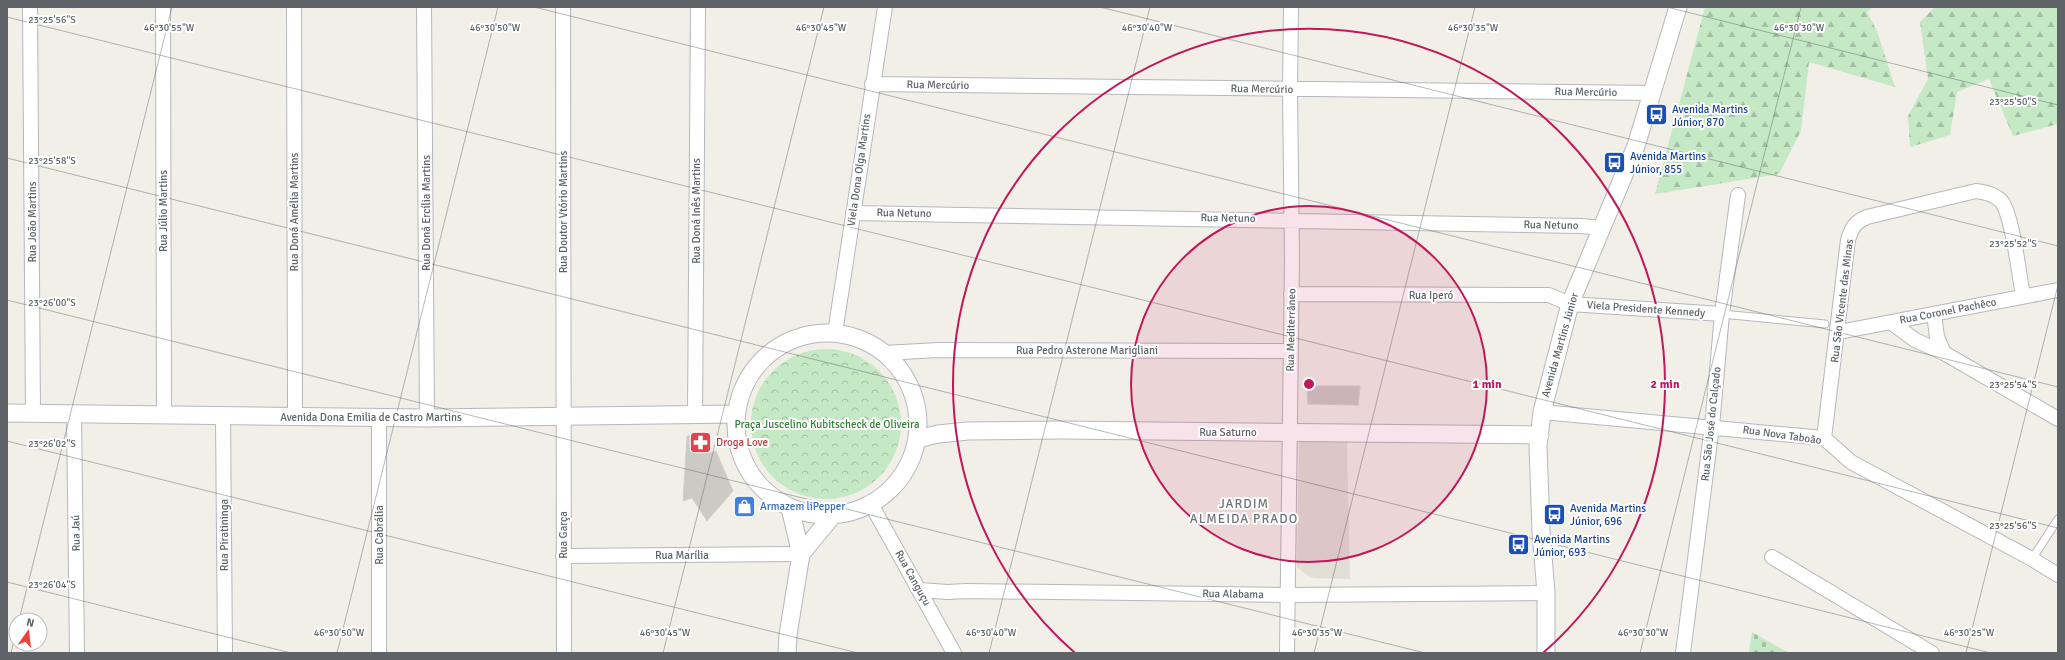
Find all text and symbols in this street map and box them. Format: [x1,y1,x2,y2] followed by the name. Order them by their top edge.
[28,14,76,26] text: 23°25'56"S
[144,22,195,34] text: 46°30'55"W
[470,22,521,34] text: 46°30'50"W
[796,22,847,34] text: 46°30'45"W
[1122,22,1173,34] text: 46°30'40"W
[1448,22,1499,34] text: 46°30'35"W
[1774,22,1825,34] text: 46°30'30"W
[907,78,970,92] street label: Rua Mercúrio
[1231,82,1294,96] street label: Rua Mercúrio
[1555,85,1618,99] street label: Rua Mercúrio
[1989,96,2037,108] text: 23°25'50"S
[1643,102,1669,128] bus stop icon: Avenida Martins Júnior, 870
[1672,103,1748,129] place label: Avenida Martins Júnior, 870
[845,113,873,227] street label: Viela Dona Olga Martins
[1601,149,1627,175] bus stop icon: Avenida Martins Júnior, 855
[557,150,570,273] street label: Rua Doutor Vtório Martins
[1630,150,1706,176] place label: Avenida Martins Júnior, 855
[288,152,301,271] street label: Rua Doná Amélia Martins
[28,155,76,167] text: 23°25'58"S
[420,155,433,271] street label: Rua Doná Ercília Martins
[690,158,703,264] street label: Rua Doná Inês Martins
[157,170,170,252] street label: Rua Júlio Martins
[26,181,39,263] street label: Rua João Martins
[876,206,932,220] street label: Rua Netuno
[1200,211,1256,225] street label: Rua Netuno
[1523,218,1579,232] street label: Rua Netuno
[1828,238,1856,364] street label: Rua São Vicente das Minas
[1989,238,2037,250] text: 23°25'52"S
[1284,288,1298,372] street label: Rua Mediterrâneo
[1409,289,1454,302] street label: Rua Iperó
[1539,291,1581,399] street label: Avenida Martins Júnior
[1898,295,1998,327] street label: Rua Coronel Pachêco
[28,297,76,309] text: 23°26'00"S
[1586,298,1706,320] street label: Viela Presidente Kennedy
[1016,344,1158,357] street label: Rua Pedro Asterone Marigliani
[1699,366,1724,482] street label: Rua São José do Calçado
[1302,377,1316,391] centre of rings
[1473,377,1502,392] text: 1 min
[1651,377,1680,392] text: 2 min
[1989,379,2037,391] text: 23°25'54"S
[280,411,462,424] street label: Avenida Dona Emilia de Castro Martins
[735,418,920,431] park label: Praça Juscelino Kubitscheck de Oliveira
[1742,423,1822,447] street label: Rua Nova Taboão
[1199,426,1257,439] street label: Rua Saturno
[688,429,714,455] pharmacy icon: Droga Love
[716,436,768,449] place label: Droga Love
[28,438,76,450] text: 23°26'02"S
[731,493,757,519] shop icon: Armazem liPepper
[1190,496,1298,527] district label: JARDIM ALMEIDA PRADO
[218,498,231,571] street label: Rua Piratininga
[760,500,845,513] place label: Armazem liPepper
[1542,501,1568,527] bus stop icon: Avenida Martins Júnior, 696
[1570,502,1646,528] place label: Avenida Martins Júnior, 696
[373,505,386,565] street label: Rua Cabrália
[557,511,570,559] street label: Rua Garça
[69,515,83,551] street label: Rua Jaú
[1989,520,2037,532] text: 23°25'56"S
[1506,532,1532,558] bus stop icon: Avenida Martins Júnior, 693
[1534,533,1610,559] place label: Avenida Martins Júnior, 693
[892,548,934,608] street label: Rua Canguçu
[655,549,709,562] street label: Rua Marília
[28,579,76,591] text: 23°26'04"S
[1202,587,1264,601] street label: Rua Alabama
[8,612,48,652] north arrow
[25,616,36,630] text: N
[314,627,365,639] text: 46°30'50"W
[640,627,691,639] text: 46°30'45"W
[966,627,1017,639] text: 46°30'40"W
[1292,627,1343,639] text: 46°30'35"W
[1618,627,1669,639] text: 46°30'30"W
[1944,627,1995,639] text: 46°30'25"W

